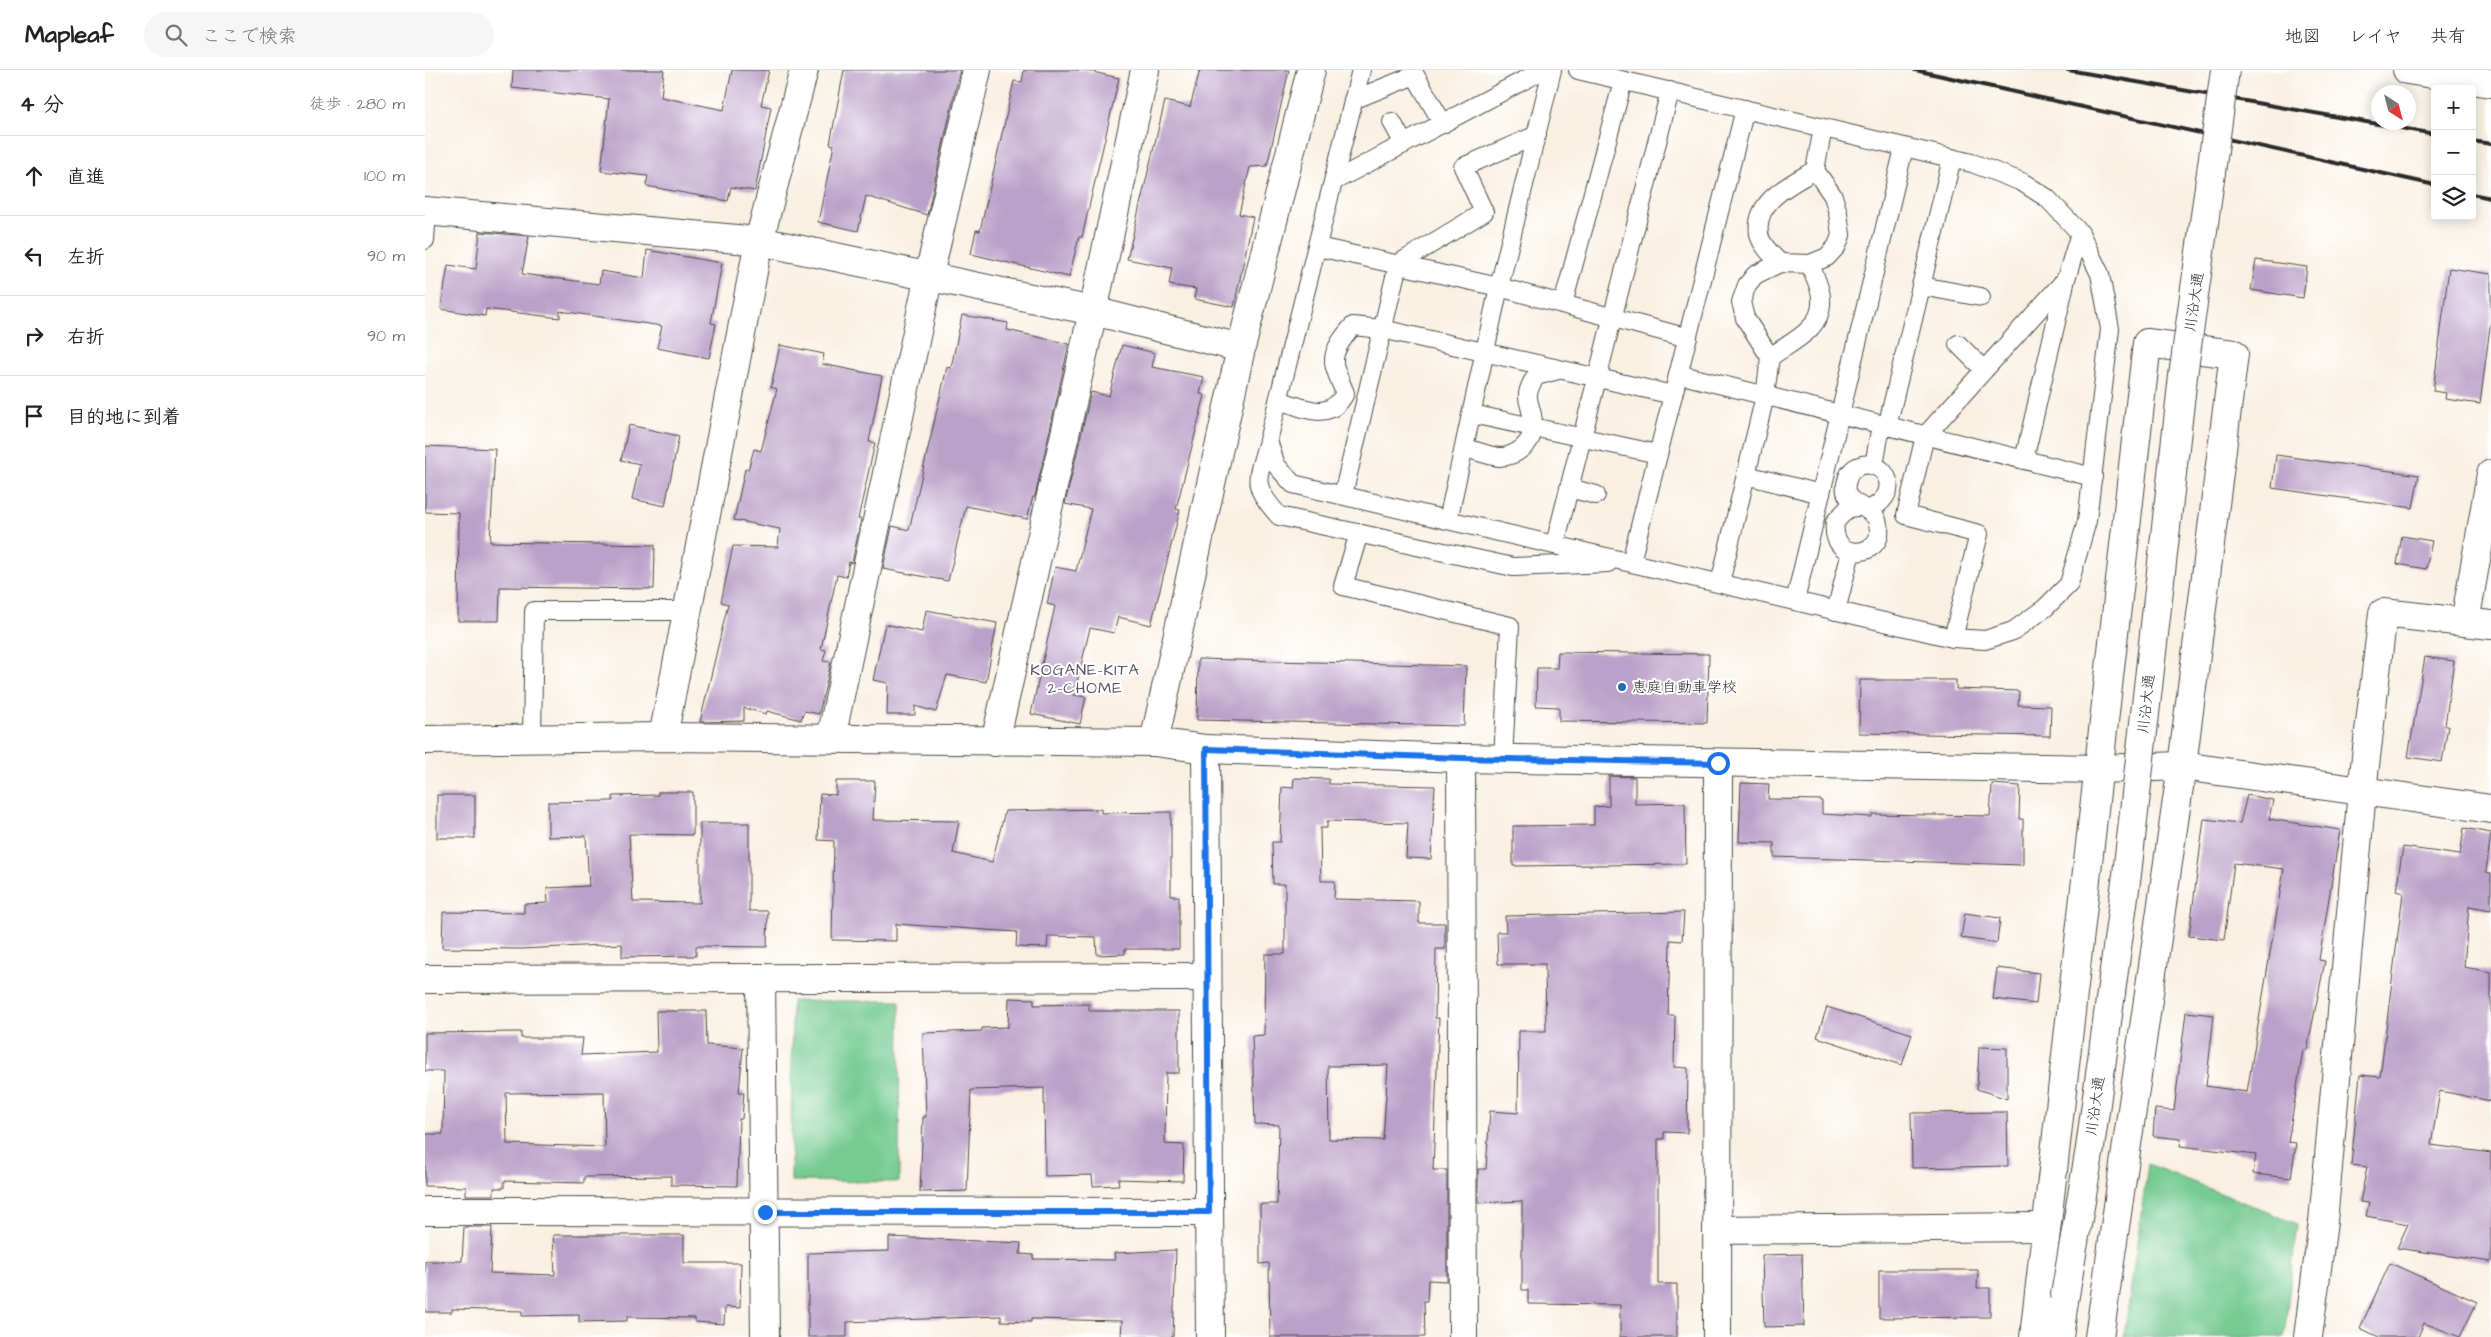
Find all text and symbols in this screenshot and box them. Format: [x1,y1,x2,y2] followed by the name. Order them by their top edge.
[144,12,494,57] search box
[25,18,114,52] text: Mapleaf
[162,21,190,49] icon: search
[202,23,297,50] text: ここで検索
[2285,24,2321,49] text: 地図
[2349,24,2402,49] text: レイヤ
[2430,24,2466,49] text: 共有
[2371,85,2416,130] north arrow
[2431,85,2476,220] map controls
[2431,85,2476,130] button: +
[20,90,64,119] text: 4 分
[309,93,405,115] text: 徒歩 · 280 m
[2431,130,2476,175] button: −
[20,162,48,190] icon: ahead
[67,164,105,191] text: 直進
[364,165,405,187] text: 100 m
[2431,175,2476,220] button: layers
[20,242,48,270] icon: left
[67,244,105,271] text: 左折
[367,245,405,267] text: 90 m
[2180,271,2209,333] street label: 川沿大通
[20,322,48,350] icon: right
[67,324,105,351] text: 右折
[367,325,405,347] text: 90 m
[20,402,48,430] icon: arrive
[67,404,181,431] text: 目的地に到着
[1030,659,1140,699] district label: KOGANE-KITA 2-CHOME
[2133,673,2160,735] street label: 川沿大通
[1632,677,1737,698] place label: 恵庭自動車学校
[1616,681,1628,693] marker: 恵庭自動車学校
[1707,752,1730,775] route start
[2081,1075,2110,1137] street label: 川沿大通
[754,1201,777,1224] route end

